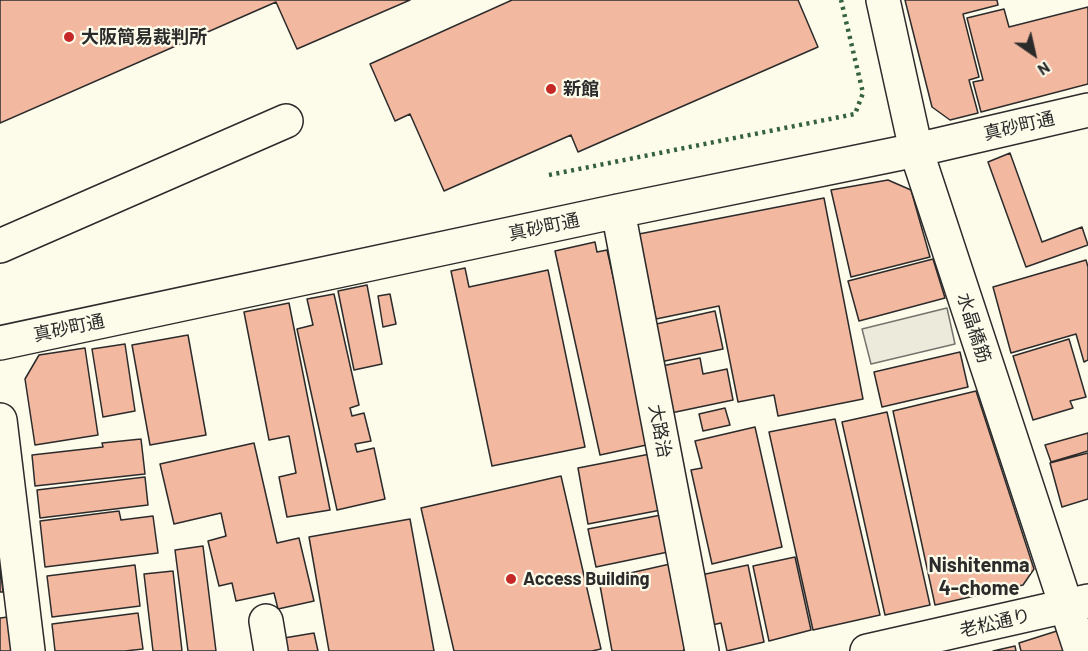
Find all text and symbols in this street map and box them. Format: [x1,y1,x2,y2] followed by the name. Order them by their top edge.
[1004,24,1064,84] north arrow
[81,26,207,48] place label: 大阪簡易裁判所
[62,30,76,44] marker: 大阪簡易裁判所
[1035,58,1054,80] text: N
[563,78,599,100] place label: 新館
[544,82,558,96] marker: 新館
[981,107,1057,145] street label: 真砂町通
[507,209,581,245] street label: 真砂町通
[953,290,995,366] street label: 水晶橋筋
[32,310,106,346] street label: 真砂町通
[644,402,676,460] street label: 大路治
[928,553,1030,600] district label: Nishitenma 4-chome
[523,568,650,590] place label: Access Building
[504,572,518,586] marker: Access Building
[957,604,1033,642] street label: 老松通り

